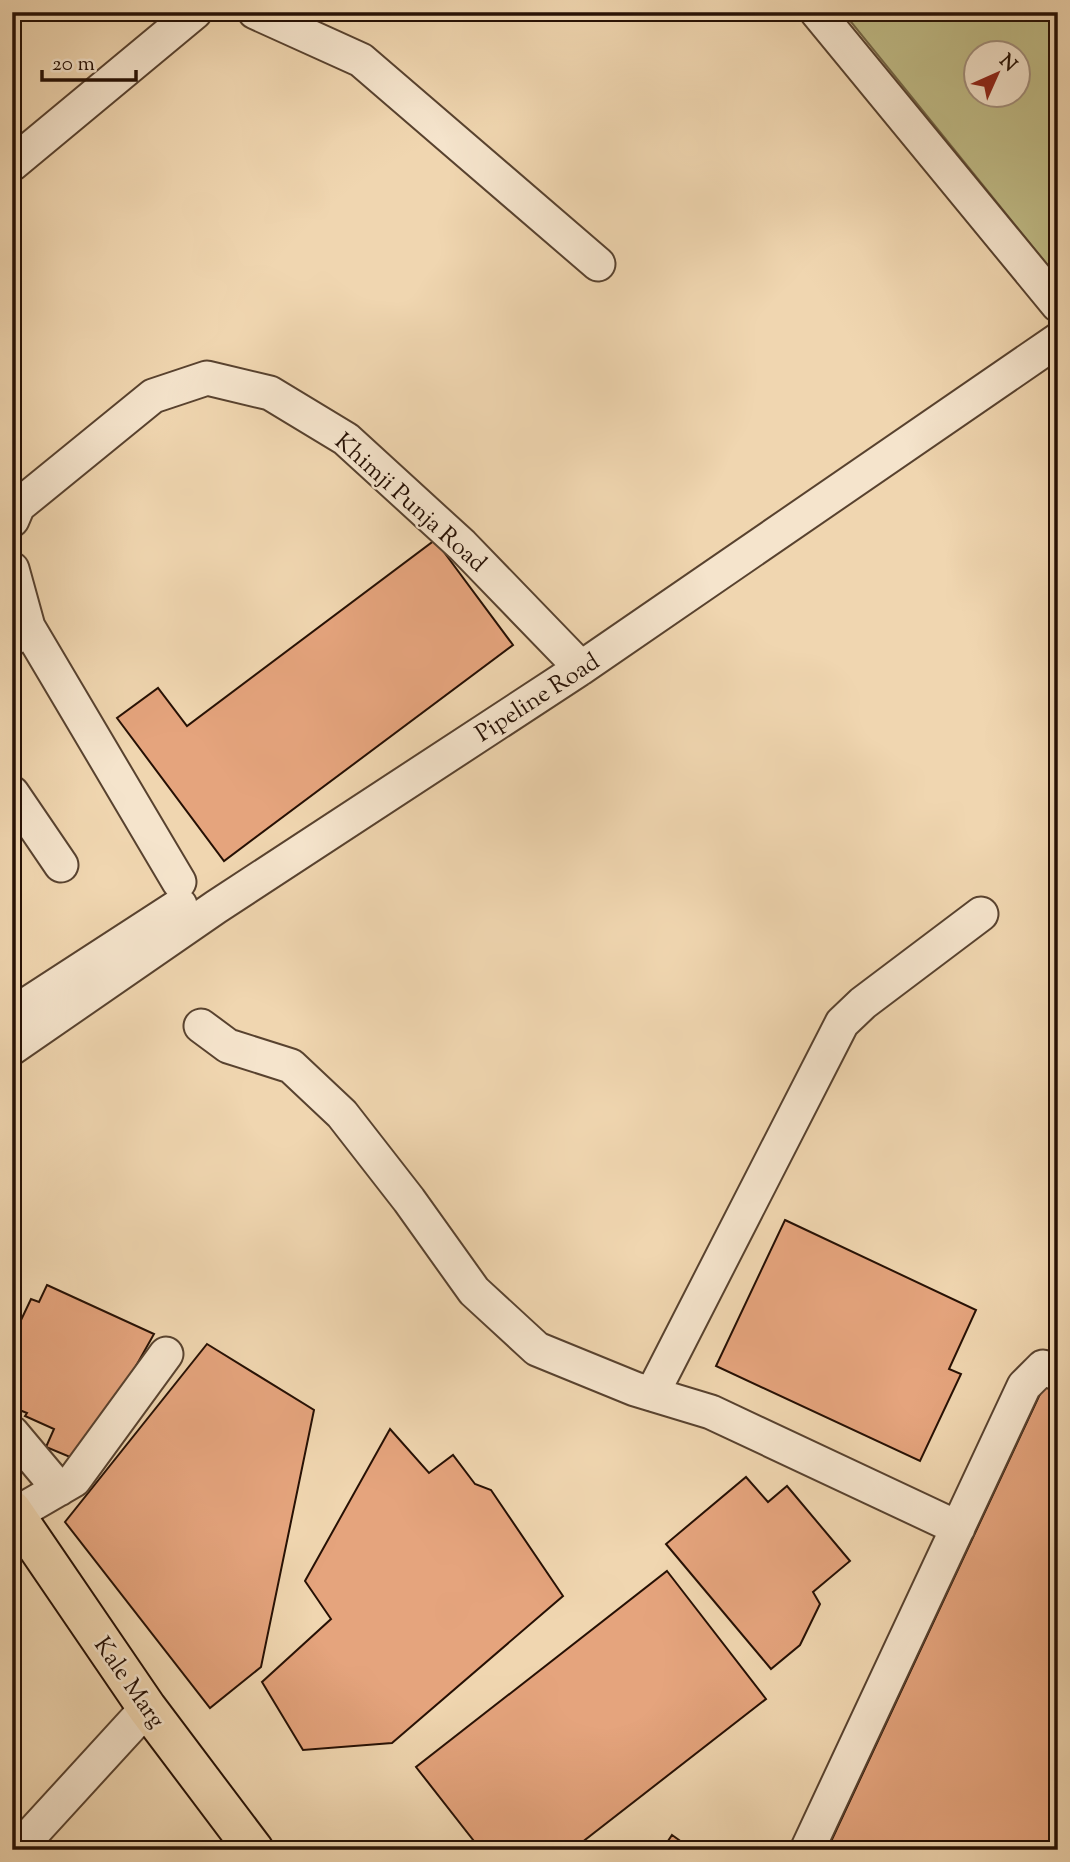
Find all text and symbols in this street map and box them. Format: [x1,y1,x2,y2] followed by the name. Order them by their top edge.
[42,38,136,82] scale bar
[962,38,1032,108] north arrow
[992,49,1022,79] text: N
[52,50,95,80] text: 20 m
[326,426,493,581] street label: Khimji Punja Road
[469,646,607,752] street label: Pipeline Road
[84,1631,172,1736] street label: Kale Marg

